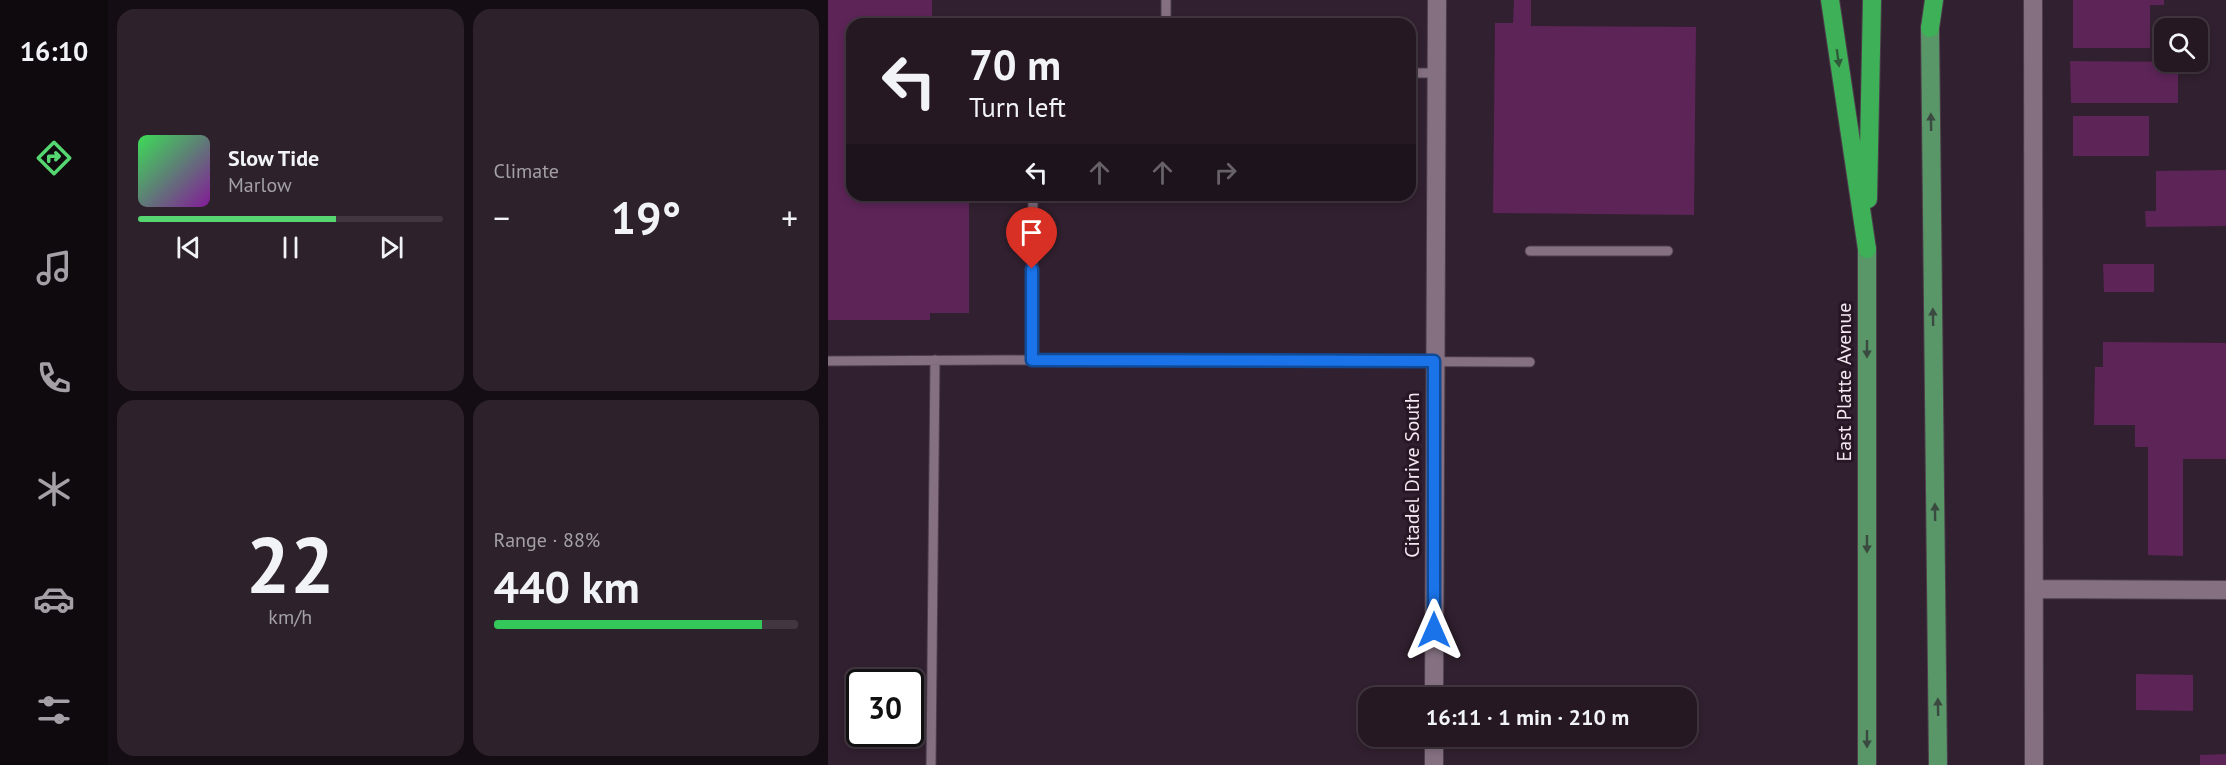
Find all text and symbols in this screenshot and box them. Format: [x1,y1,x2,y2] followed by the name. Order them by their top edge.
[2154,18,2208,72] map controls
[2154,18,2208,72] button: search
[20,34,88,68] text: 16:10
[969,37,1061,92] text: 70 m
[870,42,948,120] icon: left
[1834,49,1843,68] one-way arrow
[969,90,1066,124] text: Turn left
[1926,112,1936,131] one-way arrow
[33,137,75,179] icon: directions
[228,144,319,172] text: Slow Tide
[1020,156,1053,189] icon: left
[1083,156,1116,189] icon: ahead
[1146,156,1179,189] icon: ahead
[1209,156,1242,189] icon: right
[494,158,559,184] text: Climate
[228,172,292,198] text: Marlow
[610,188,681,246] text: 19°
[494,196,510,239] text: −
[781,196,798,239] text: +
[1006,207,1057,269] pin
[1015,216,1048,249] icon: arrive
[172,231,205,264] icon: previous
[274,231,307,264] icon: pause
[375,231,408,264] icon: next
[33,247,75,289] icon: music
[1831,303,1857,461] street label: East Platte Avenue
[1928,307,1938,326] one-way arrow
[1862,340,1872,359] one-way arrow
[33,357,75,399] icon: phone
[1399,392,1425,558] street label: Citadel Drive South
[33,468,75,510] icon: climate
[1931,502,1940,521] one-way arrow
[246,514,334,615] text: 22
[494,527,600,553] text: Range · 88%
[1862,535,1872,554] one-way arrow
[494,557,640,615] text: 440 km
[33,578,75,620] icon: car
[1402,598,1466,662] position arrow
[268,604,312,630] text: km/h
[846,669,924,747] speed limit sign: 30
[33,689,75,731] icon: filters
[1933,697,1943,716] one-way arrow
[1426,703,1629,731] text: 16:11 · 1 min · 210 m
[1862,730,1872,749] one-way arrow

